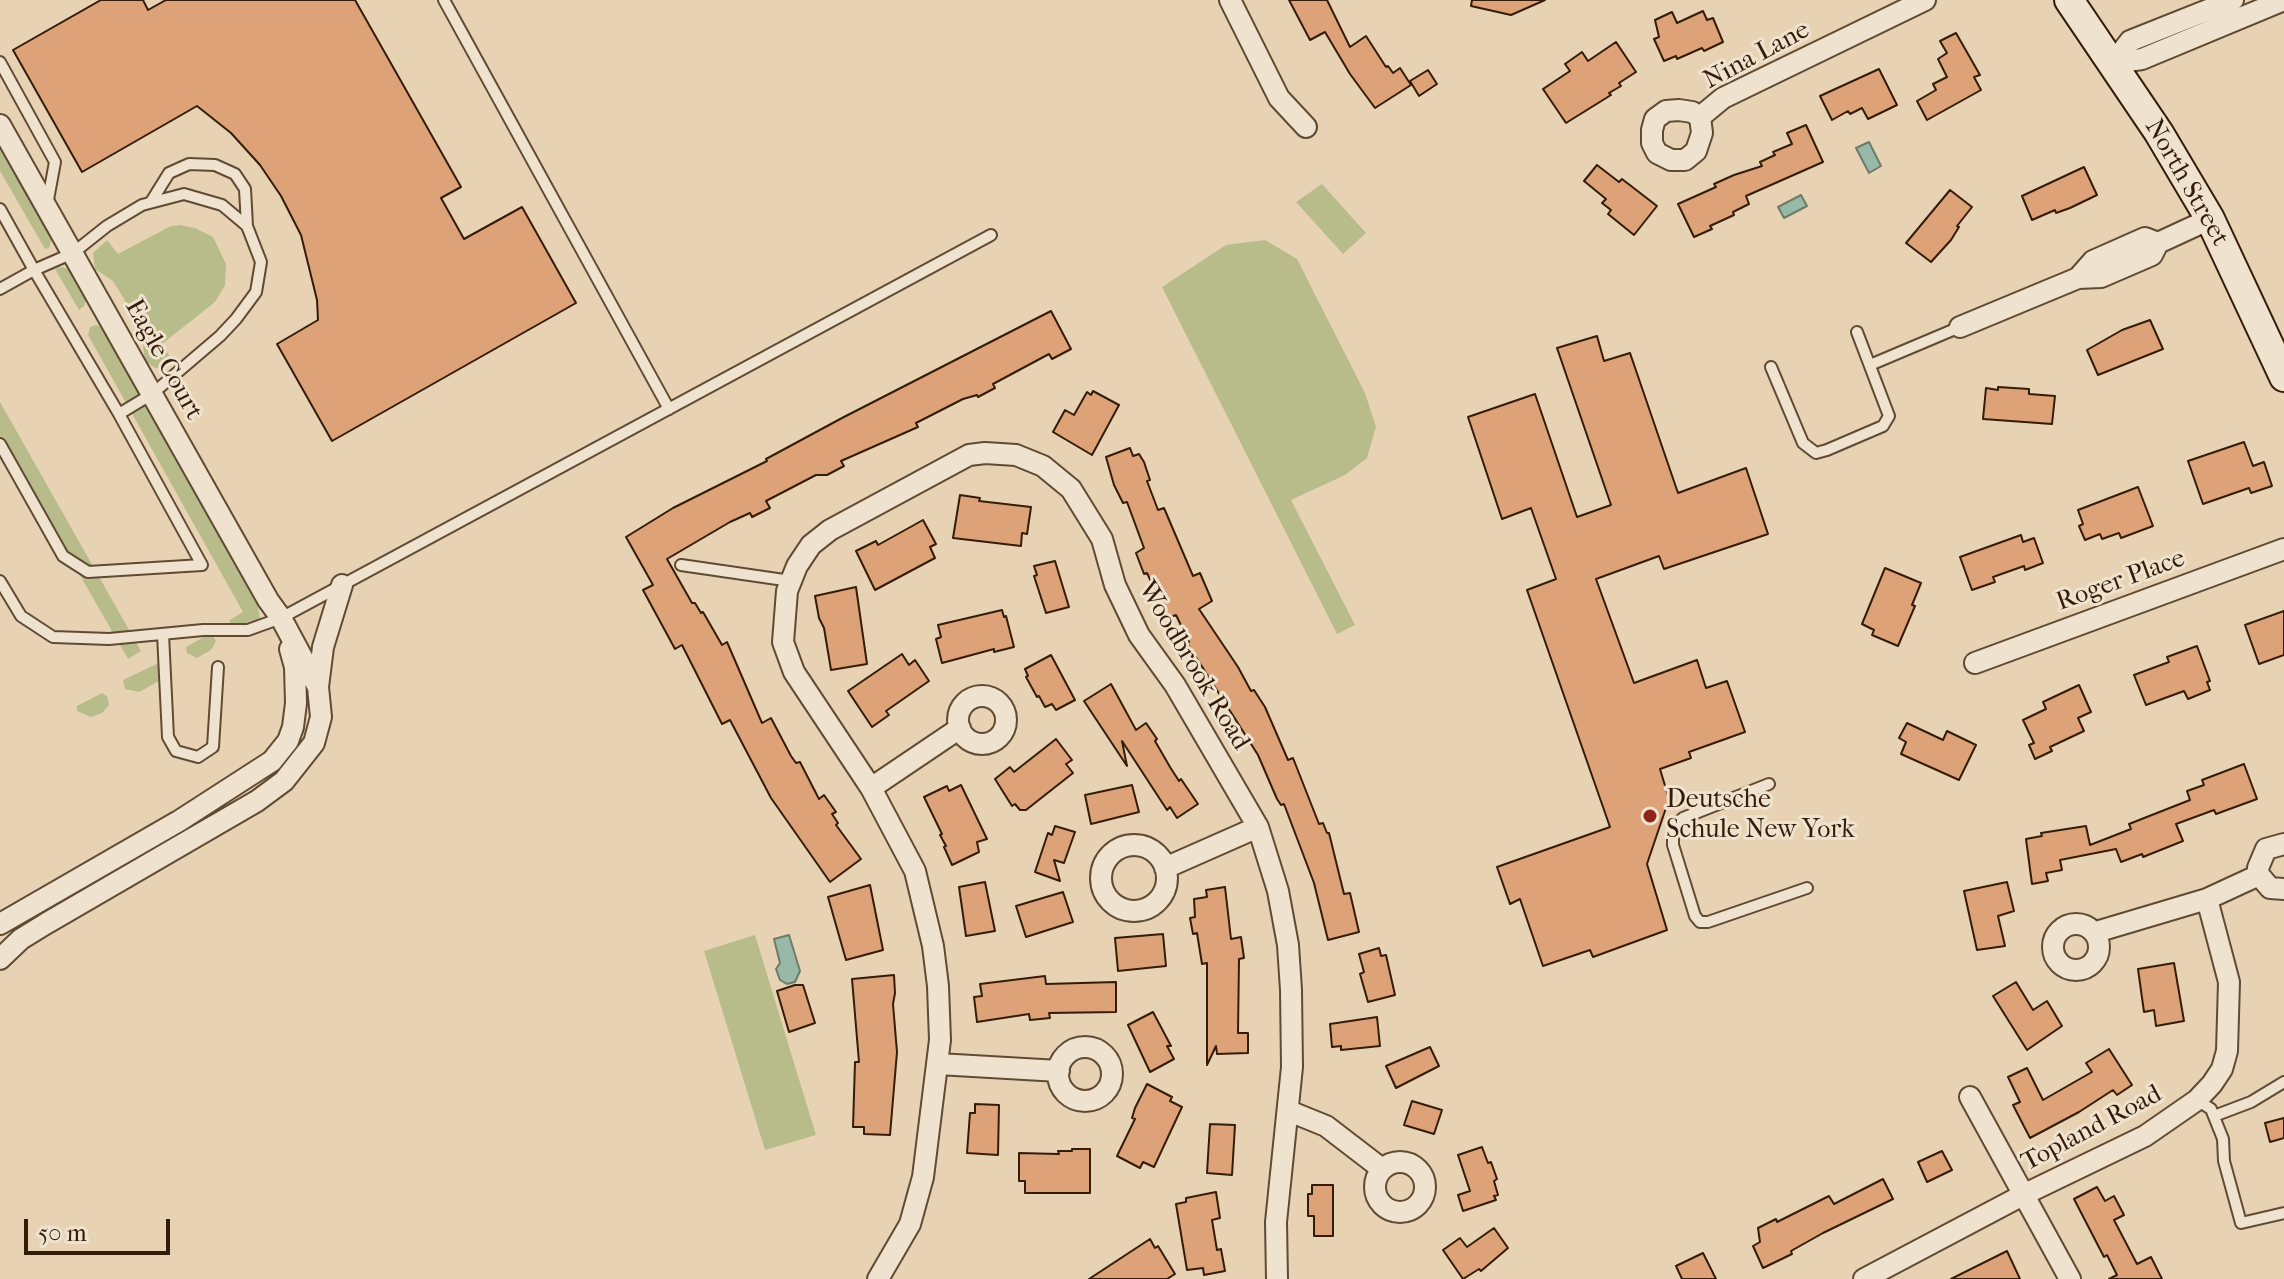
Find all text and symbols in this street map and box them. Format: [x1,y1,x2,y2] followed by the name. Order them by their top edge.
[1699,15,1815,97] street label: Nina Lane
[2137,114,2235,252] street label: North Street
[117,294,209,426] street label: Eagle Court
[2053,543,2189,619] street label: Roger Place
[1130,576,1256,756] street label: Woodbrook Road
[1666,785,1855,846] place label: Deutsche Schule New York
[1641,807,1659,825] marker: Deutsche Schule New York
[2017,1079,2167,1179] street label: Topland Road
[28,1203,174,1253] scale bar
[38,1219,87,1247] text: 50 m

